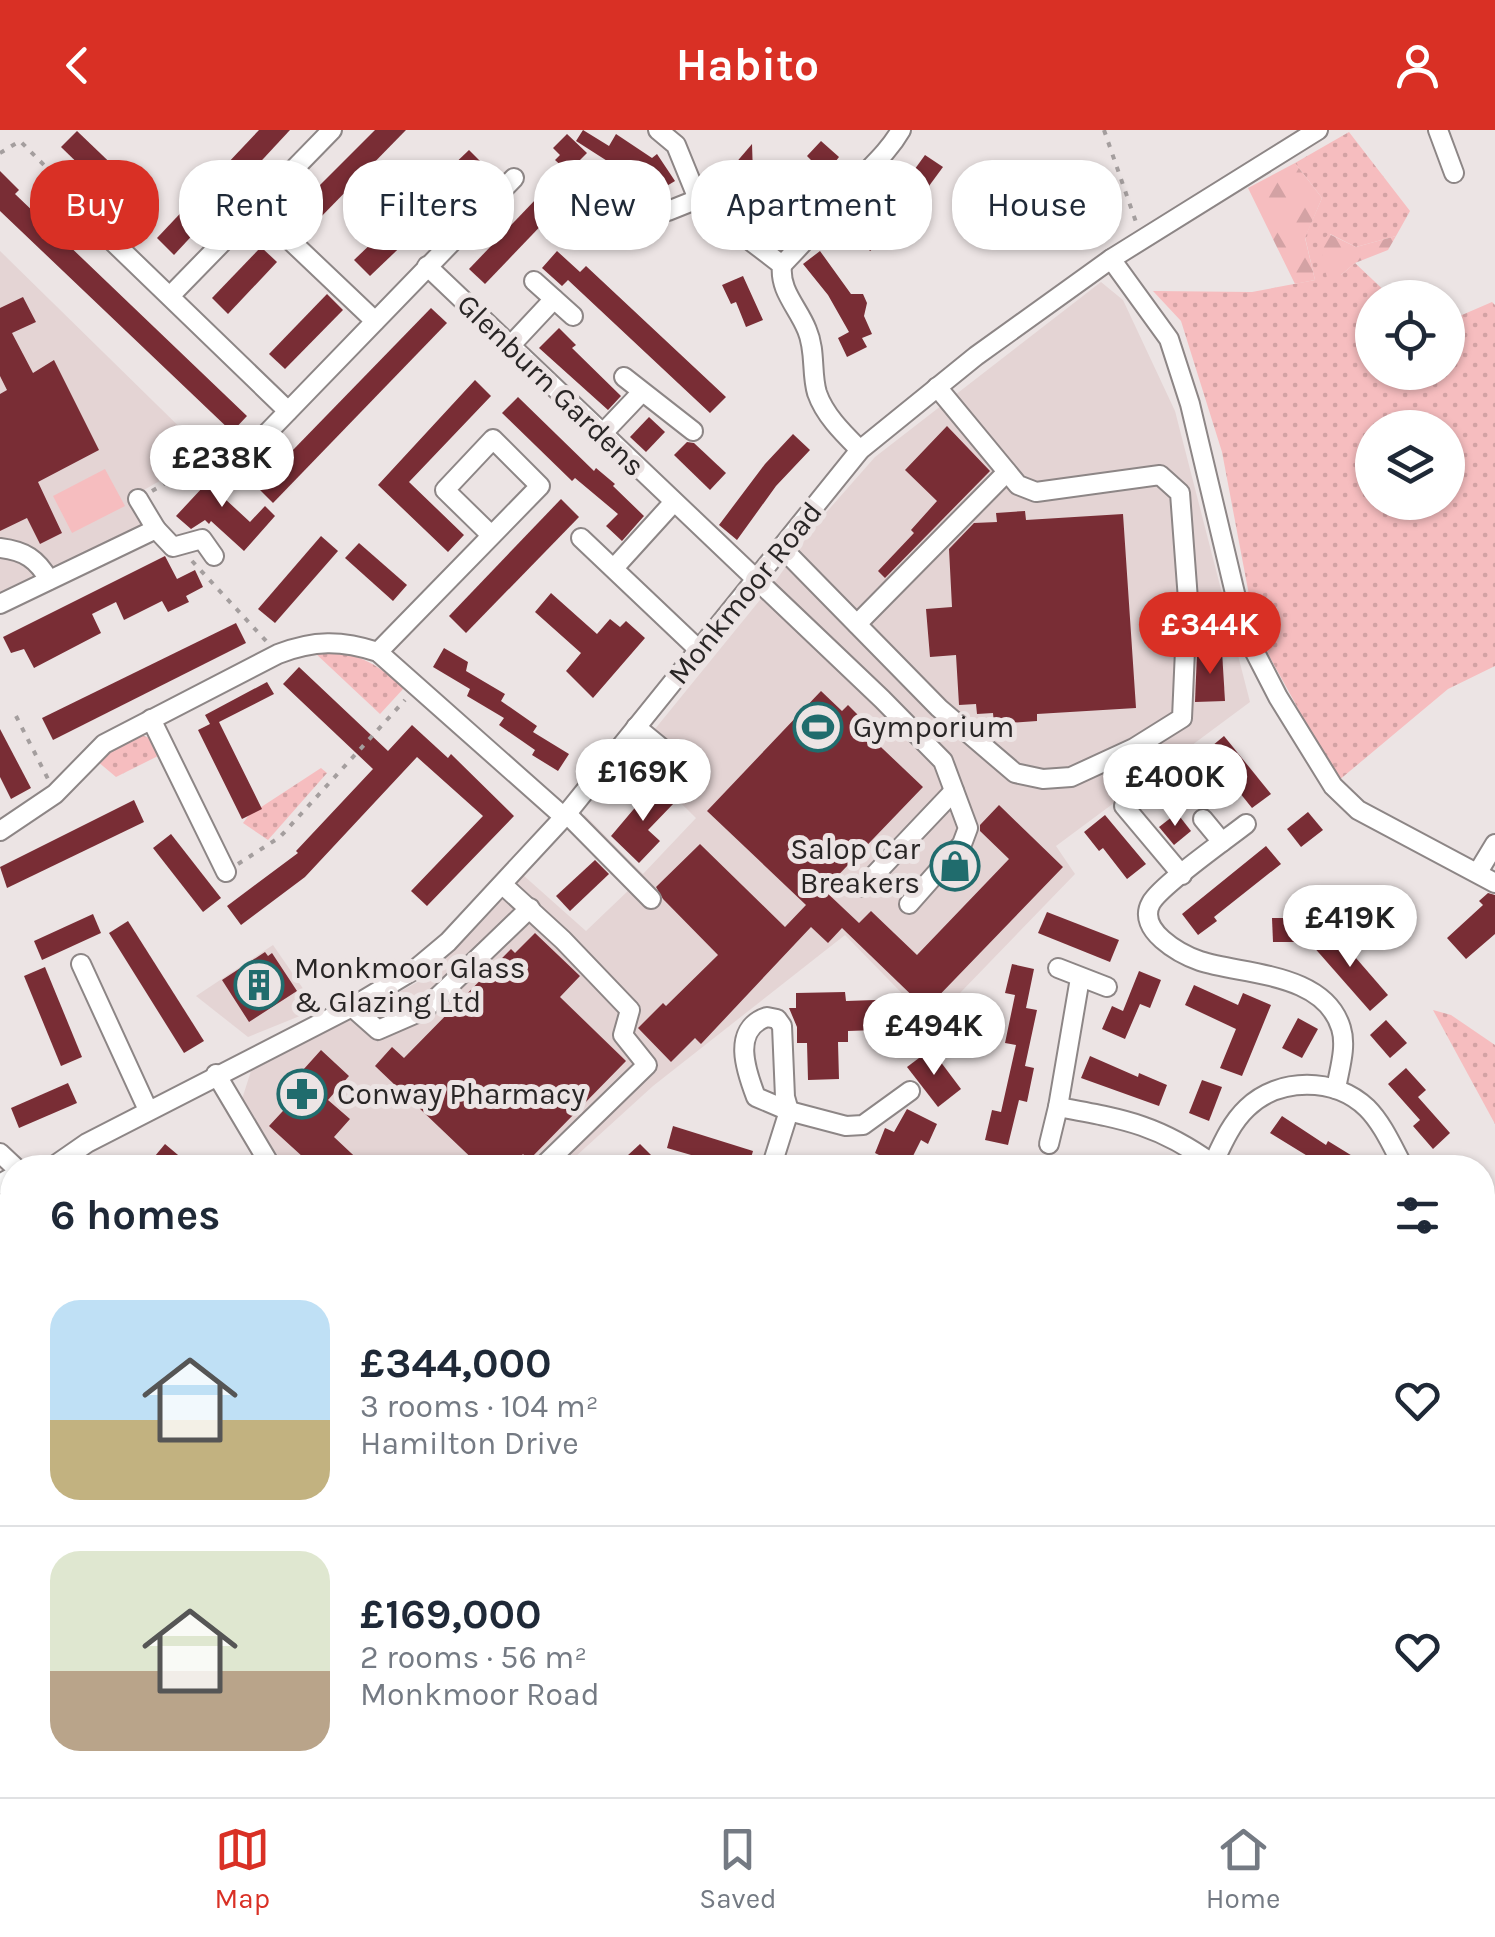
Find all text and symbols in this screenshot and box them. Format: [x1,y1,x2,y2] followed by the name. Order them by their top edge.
[50,38,105,93] icon: back
[1390,38,1445,93] icon: person
[676,39,819,91] text: Habito
[30,160,159,250] chip: Buy
[179,160,323,250] chip: Rent
[343,160,514,250] chip: Filters
[534,160,671,250] chip: New
[691,160,932,250] chip: Apartment
[952,160,1122,250] chip: House
[1355,280,1465,520] map controls
[1355,280,1465,390] button: locate
[450,286,652,484] street label: Glenburn Gardens
[1355,410,1465,520] button: layers
[152,425,292,510] pin: £238K
[172,439,272,476] text: £238K
[660,494,830,692] street label: Monkmoor Road
[1140,592,1280,677] pin: £344K
[1161,606,1259,643] text: £344K
[792,701,844,753] sports icon: Gymporium
[853,709,1014,745] place label: Gymporium
[573,739,713,824] pin: £169K
[1105,744,1245,829] pin: £400K
[598,753,688,790] text: £169K
[1125,758,1225,795] text: £400K
[790,831,920,901] place label: Salop Car Breakers
[929,840,981,892] shop icon: Salop Car Breakers
[1280,885,1420,970] pin: £419K
[1305,899,1395,936] text: £419K
[294,950,525,1020] place label: Monkmoor Glass & Glazing Ltd
[233,959,285,1011] building icon: Monkmoor Glass & Glazing Ltd
[864,993,1004,1078] pin: £494K
[885,1007,983,1044] text: £494K
[276,1068,328,1120] pharmacy icon: Conway Pharmacy
[337,1076,585,1112] place label: Conway Pharmacy
[1390,1188,1445,1243] icon: filters
[50,1190,220,1240] text: 6 homes
[360,1338,552,1388] text: £344,000
[130,1340,250,1460] icon: home
[1390,1373,1445,1428] icon: heart
[360,1388,599,1425] text: 3 rooms · 104 m²
[360,1425,579,1462] text: Hamilton Drive
[360,1589,542,1639] text: £169,000
[130,1591,250,1711] icon: home
[1390,1624,1445,1679] icon: heart
[360,1639,587,1676] text: 2 rooms · 56 m²
[360,1676,600,1713] text: Monkmoor Road
[215,1822,270,1915] tab: Map
[699,1822,777,1915] tab: Saved
[1206,1822,1280,1915] tab: Home

